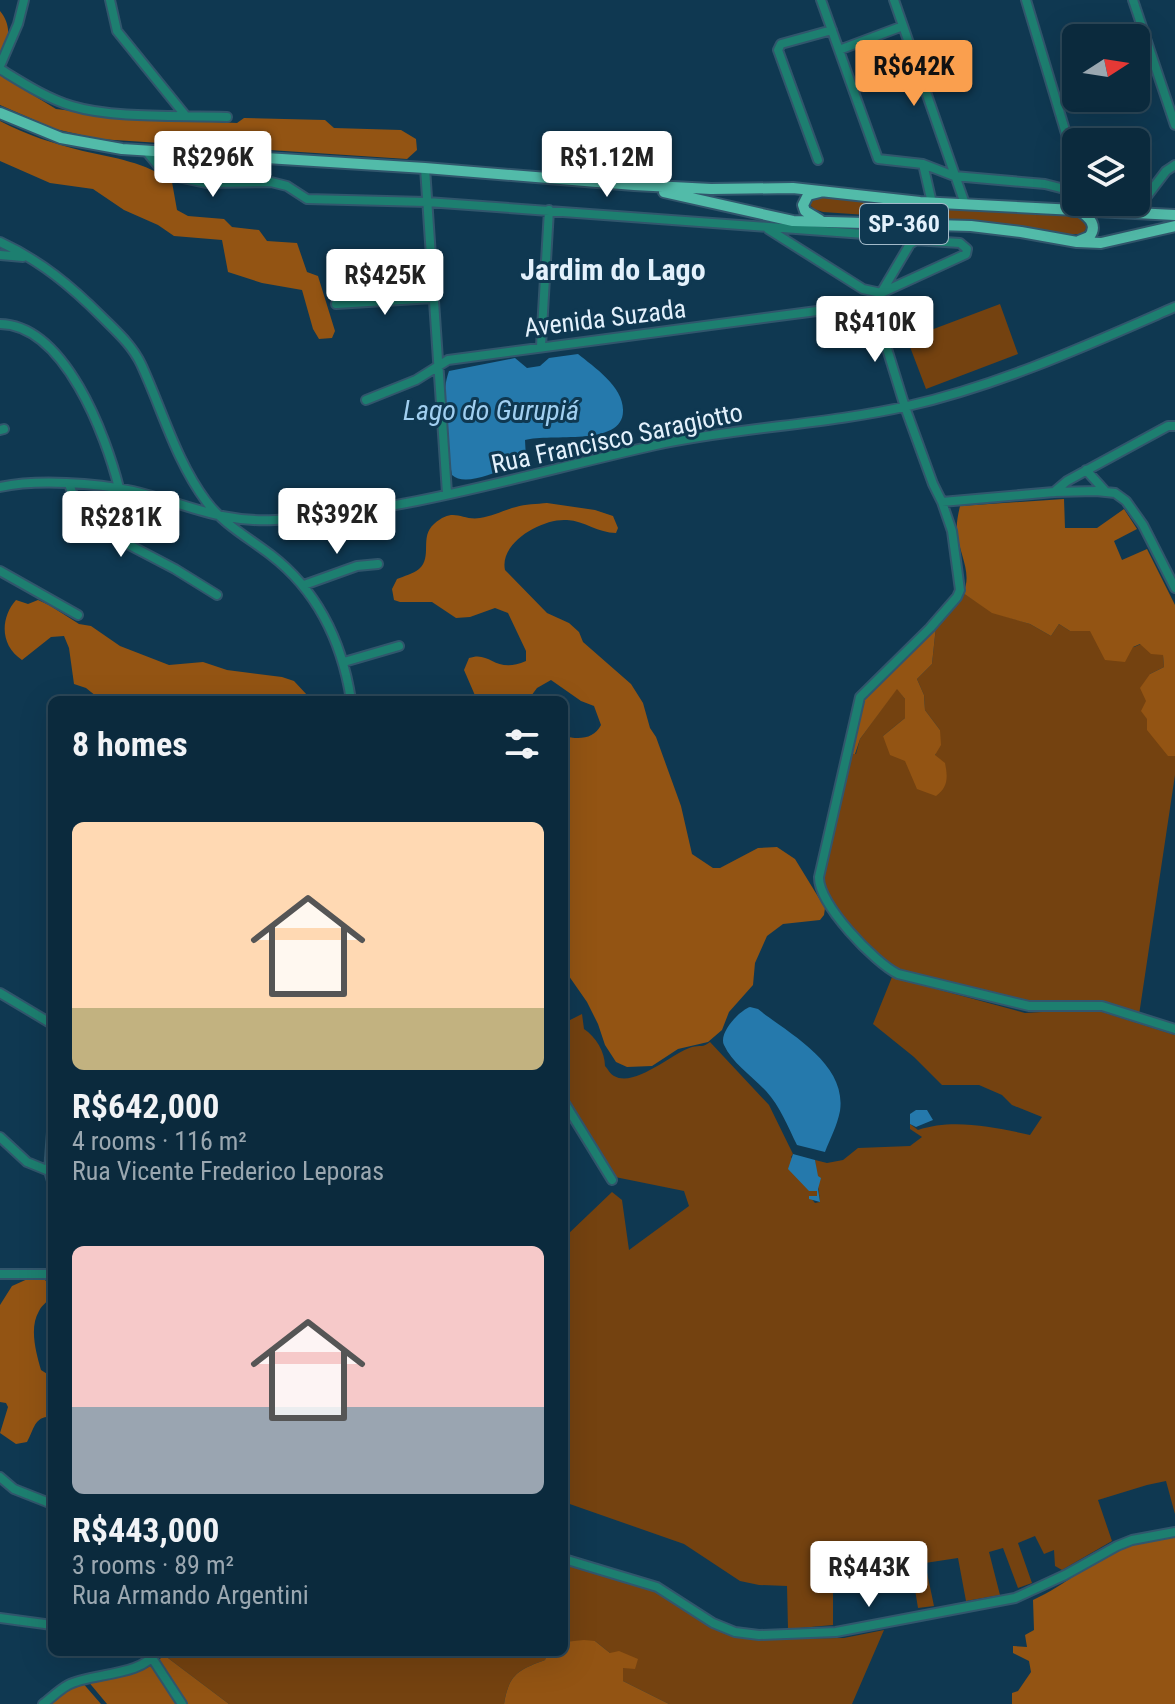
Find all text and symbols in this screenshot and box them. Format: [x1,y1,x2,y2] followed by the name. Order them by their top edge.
[1062,24,1150,112] north arrow
[1062,24,1150,216] map controls
[849,40,979,108] pin: R$642K
[873,51,955,81] text: R$642K
[1062,128,1150,216] button: layers
[148,131,278,199] pin: R$296K
[533,131,681,199] pin: R$1.12M
[172,142,254,172] text: R$296K
[560,142,654,172] text: R$1.12M
[860,204,948,244] road number: SP-360
[320,249,450,317] pin: R$425K
[520,252,706,287] district label: Jardim do Lago
[344,260,426,290] text: R$425K
[522,293,688,343] street label: Avenida Suzada
[810,296,940,364] pin: R$410K
[834,307,916,337] text: R$410K
[403,394,580,427] water label: Lago do Gurupiá
[489,397,745,479] street label: Rua Francisco Saragiotto
[272,488,402,556] pin: R$392K
[56,491,186,559] pin: R$281K
[296,499,378,529] text: R$392K
[80,502,162,532] text: R$281K
[500,722,544,766] icon: filters
[72,724,188,764] text: 8 homes
[236,874,380,1018] icon: home
[72,1086,219,1126] text: R$642,000
[72,1126,247,1156] text: 4 rooms · 116 m²
[72,1156,384,1186] text: Rua Vicente Frederico Leporas
[236,1298,380,1442] icon: home
[72,1510,219,1550] text: R$443,000
[804,1541,934,1609] pin: R$443K
[72,1550,234,1580] text: 3 rooms · 89 m²
[828,1552,910,1582] text: R$443K
[72,1580,309,1610] text: Rua Armando Argentini

